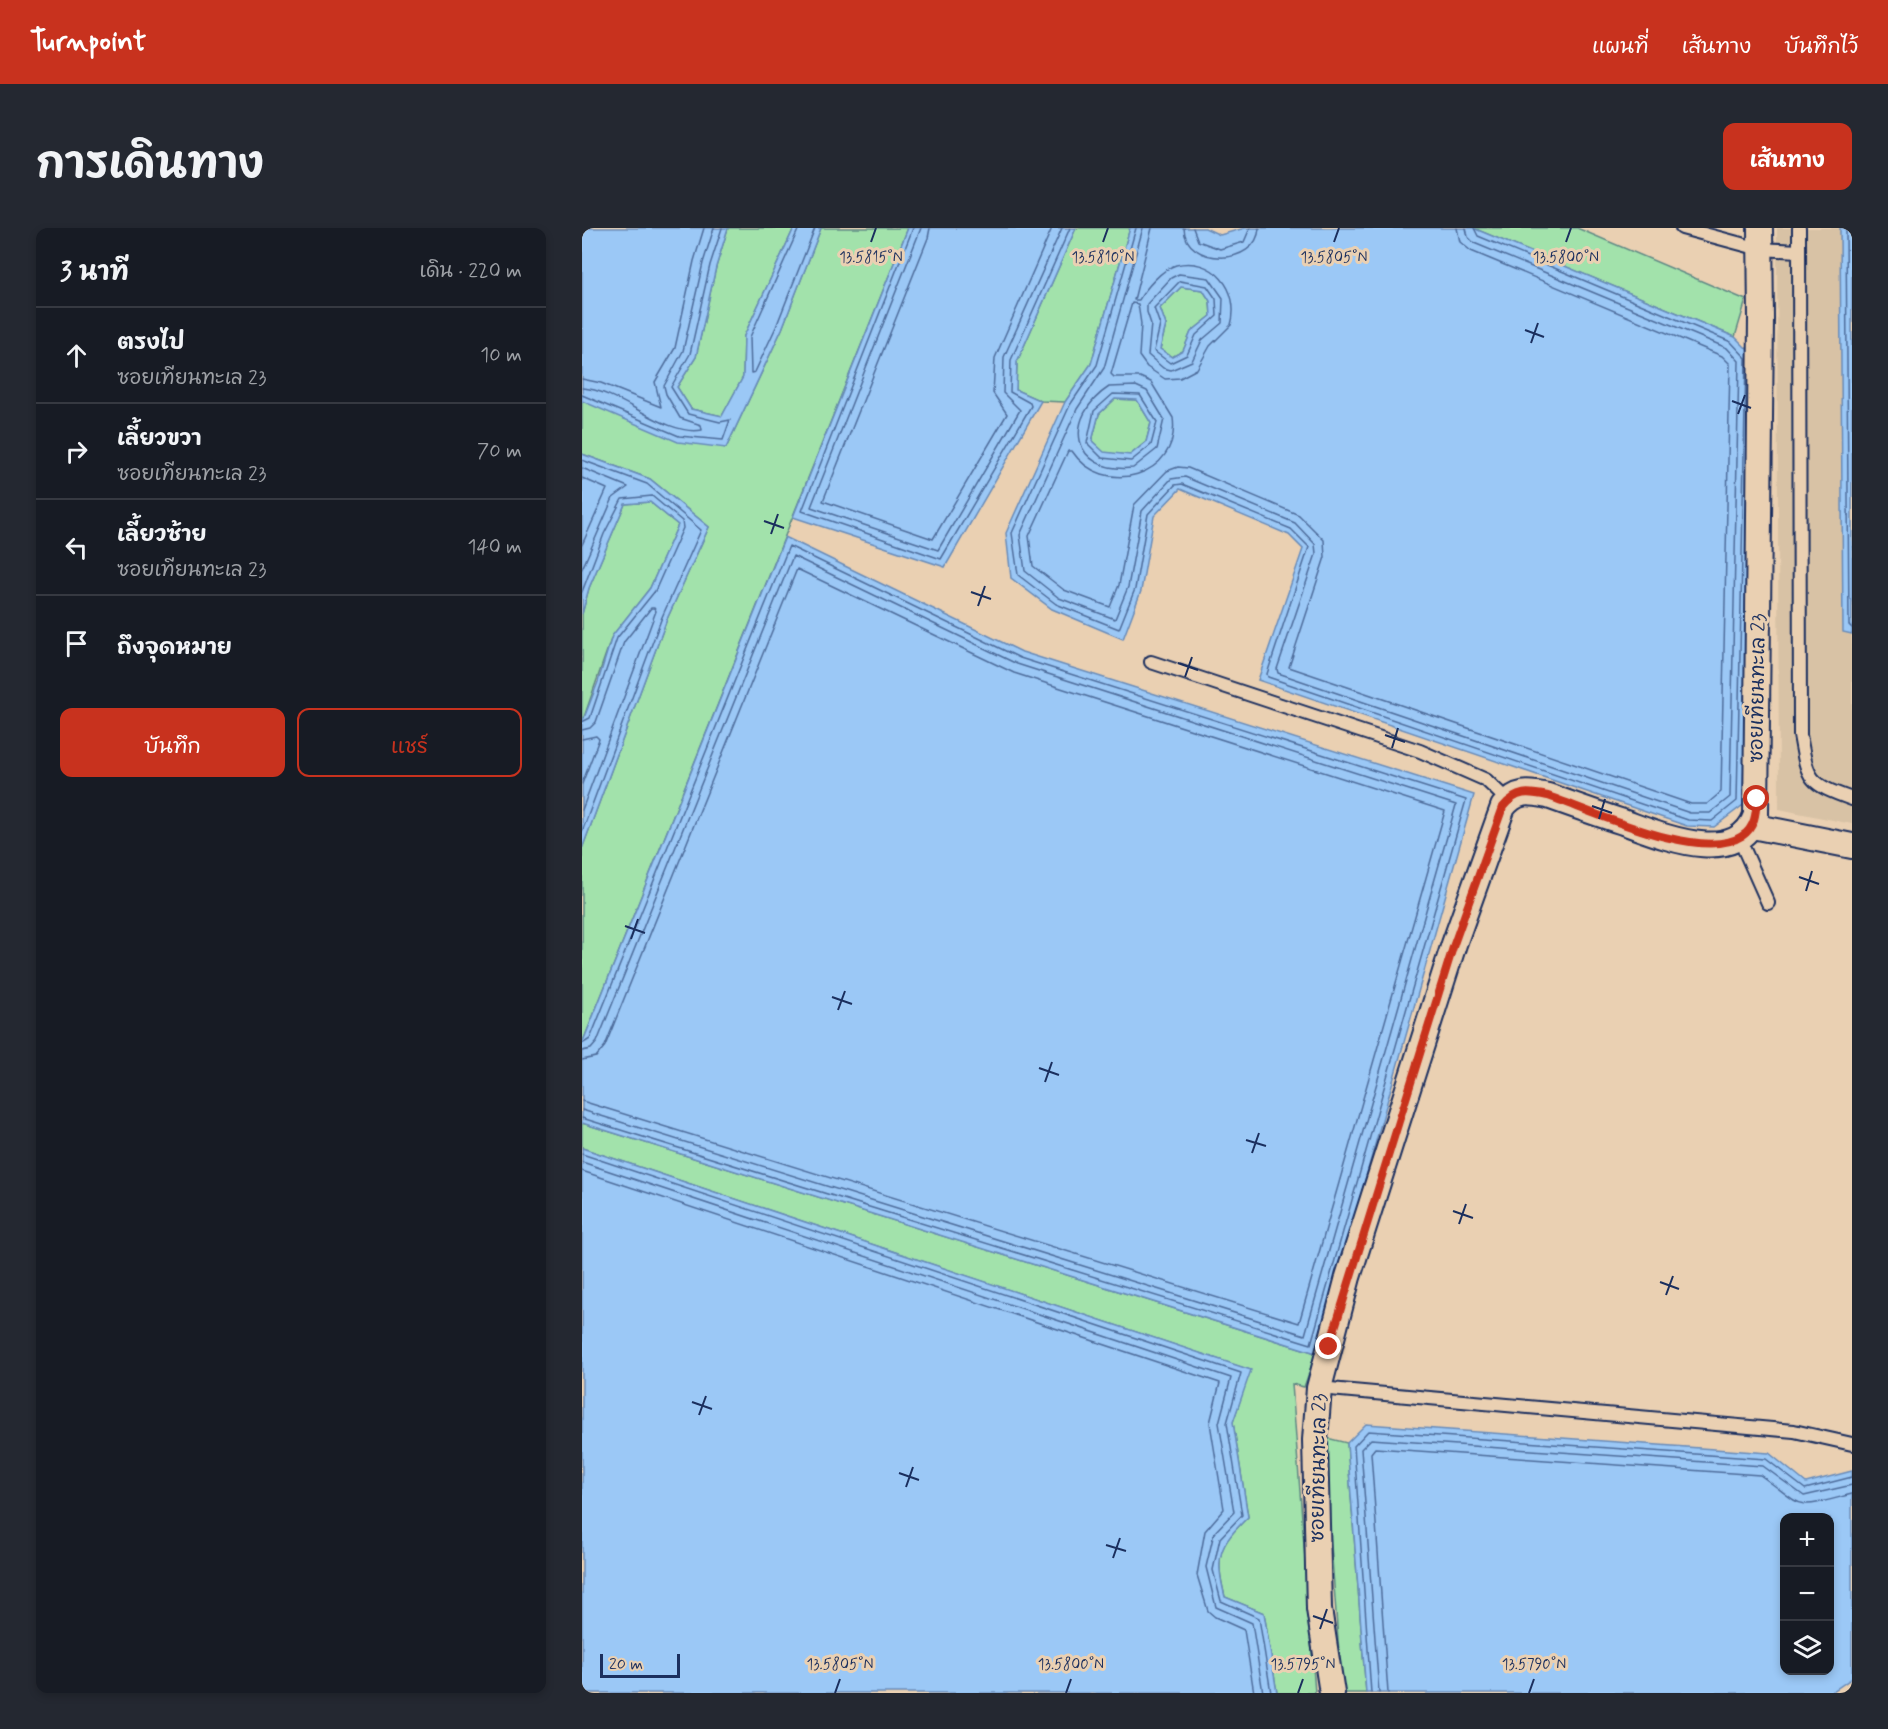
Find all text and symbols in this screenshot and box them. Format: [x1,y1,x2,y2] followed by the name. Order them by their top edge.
[30,24,146,61] text: Turnpoint
[1592,33,1649,61] text: แผนที่
[1682,33,1751,61] text: เส้นทาง
[1784,33,1858,61] text: บันทึกไว้
[1723,123,1852,190] button: เส้นทาง
[36,138,264,193] text: การเดินทาง
[839,248,903,268] text: 13.5815°N
[1071,248,1135,268] text: 13.5810°N
[1301,248,1367,268] text: 13.5805°N
[1533,248,1599,268] text: 13.5800°N
[60,256,129,290] text: 3 นาที
[419,258,522,285] text: เดิน · 220 m
[117,329,185,357] text: ตรงไป
[60,339,93,372] icon: ahead
[480,342,522,369] text: 10 m
[117,365,266,392] text: ซอยเทียนทะเล 23
[117,425,201,453] text: เลี้ยวขวา
[60,435,93,468] icon: right
[477,438,522,465] text: 70 m
[117,461,266,488] text: ซอยเทียนทะเล 23
[117,521,207,549] text: เลี้ยวซ้าย
[60,531,93,564] icon: left
[468,534,522,561] text: 140 m
[117,557,266,584] text: ซอยเทียนทะเล 23
[1743,613,1773,763] street label: ซอยเทียนทะเล 23
[60,627,93,660] icon: arrive
[117,634,232,662] text: ถึงจุดหมาย
[60,708,285,777] button: บันทึก
[297,708,522,777] button: แชร์
[1743,785,1769,811] route start
[1315,1333,1341,1359] route end
[1304,1393,1334,1543] street label: ซอยเทียนทะเล 23
[1780,1513,1834,1675] map controls
[1780,1513,1834,1567] button: +
[1780,1567,1834,1621] button: −
[1780,1621,1834,1675] button: layers
[600,1651,680,1678] scale bar
[609,1654,643,1675] text: 20 m
[807,1655,873,1675] text: 13.5805°N
[1038,1655,1104,1675] text: 13.5800°N
[1270,1655,1336,1675] text: 13.5795°N
[1502,1655,1566,1675] text: 13.5790°N

